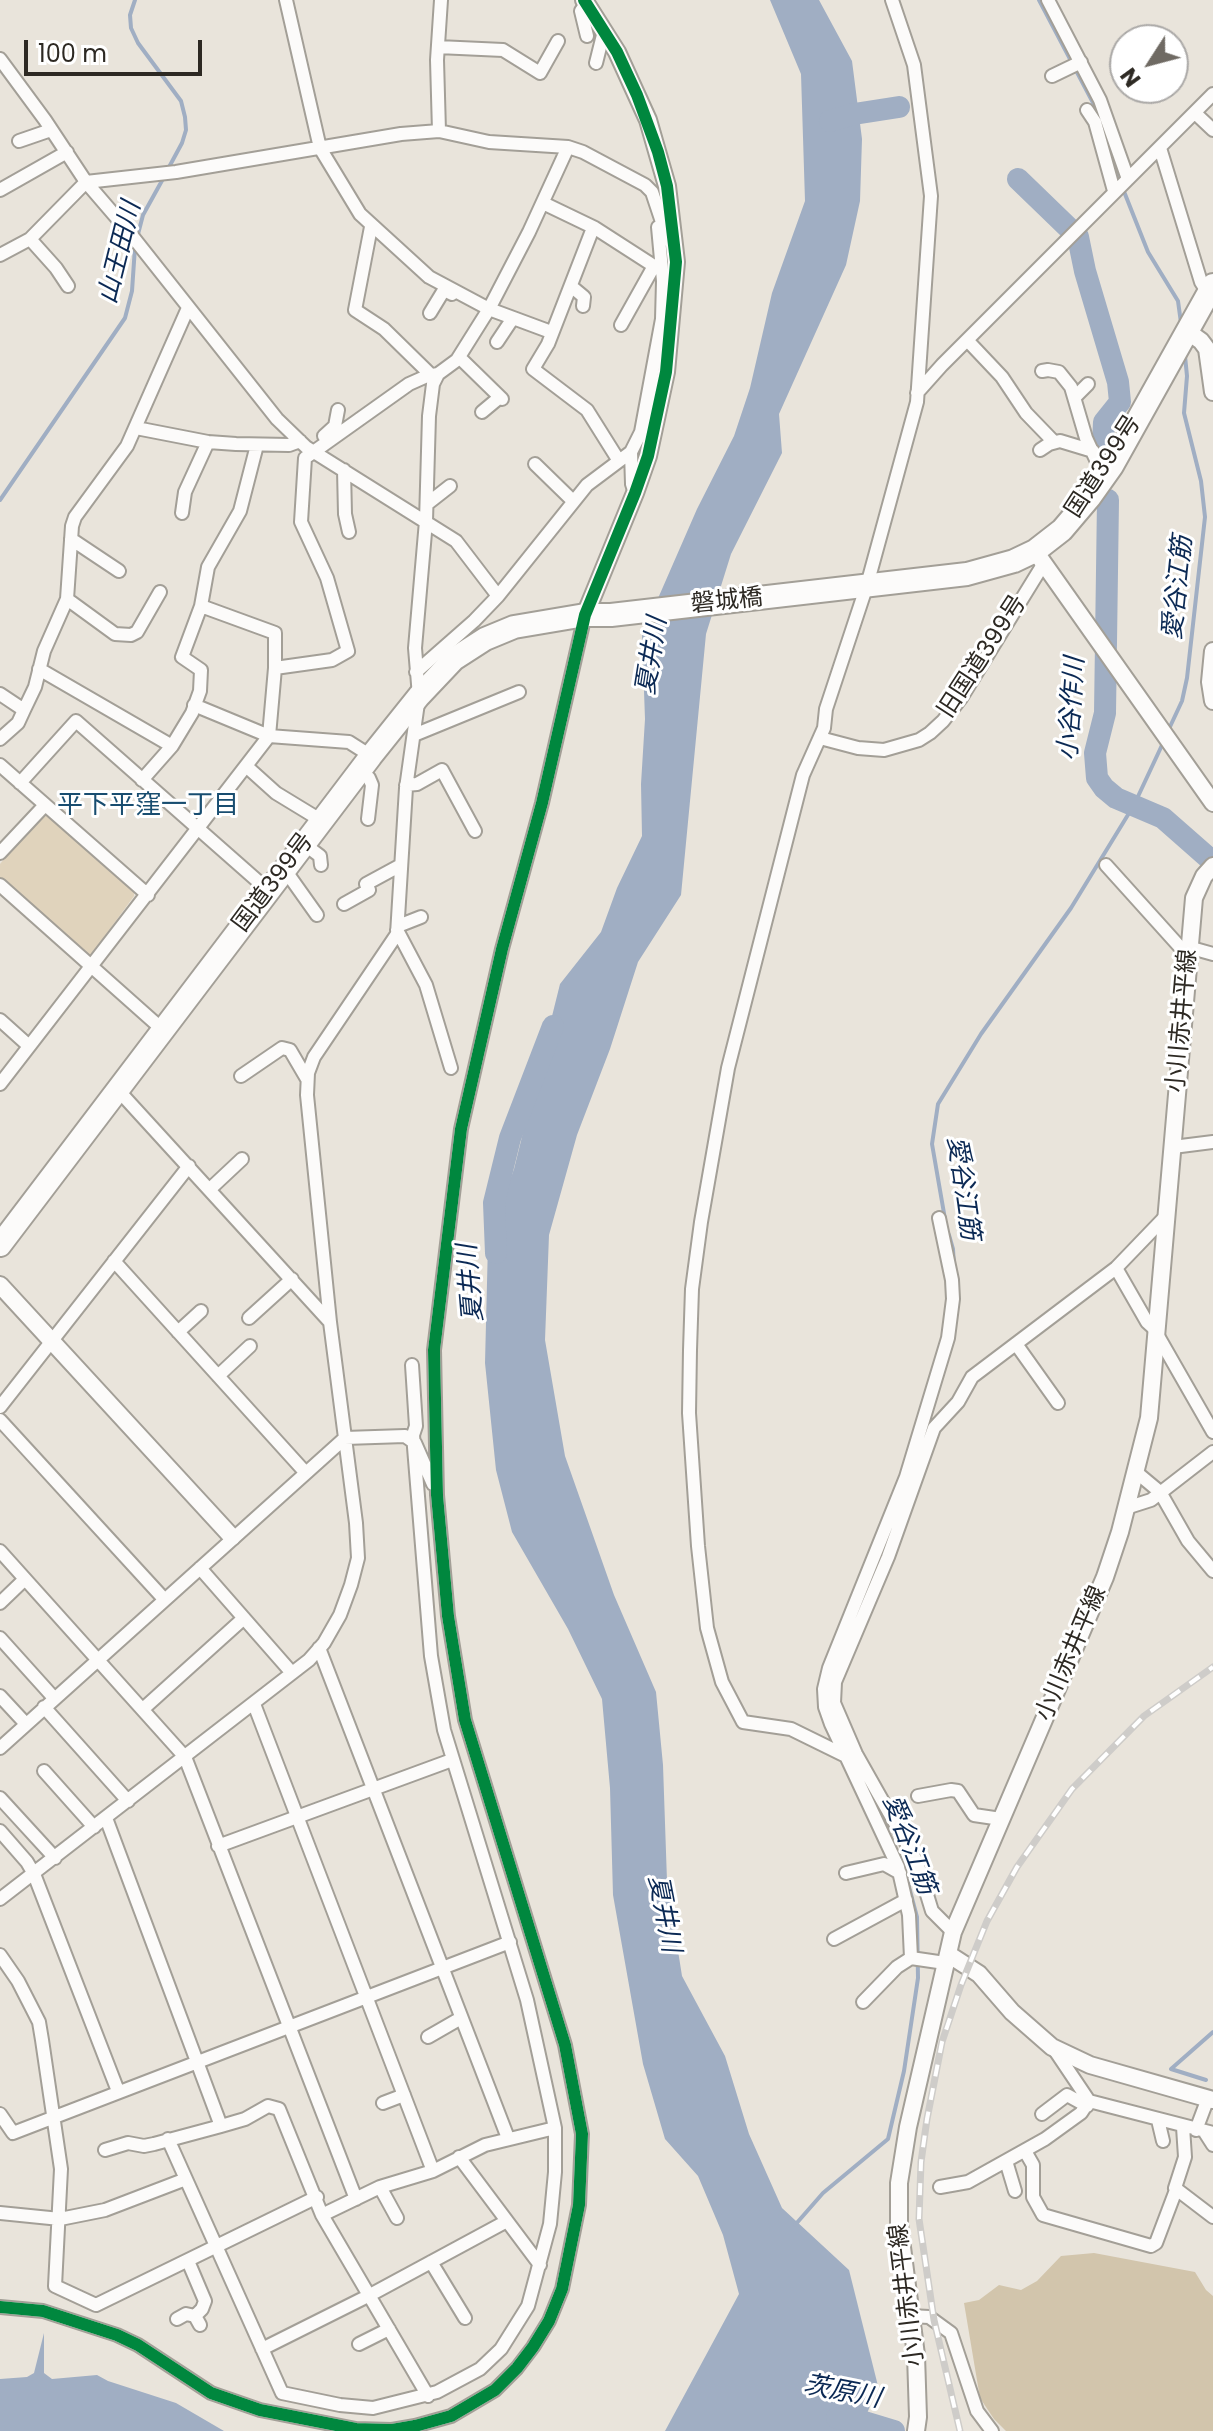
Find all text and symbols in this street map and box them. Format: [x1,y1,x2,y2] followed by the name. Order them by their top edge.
[28,24,206,74] scale bar
[1109,24,1189,104] north arrow
[38,37,107,70] text: 100 m
[1113,61,1148,93] text: N
[93,199,149,307] water label: 山王田川
[1060,410,1148,524] street label: 国道399号
[1158,535,1200,641] water label: 愛谷江筋
[690,584,764,620] street label: 磐城橋
[933,590,1033,724] street label: 旧国道399号
[631,615,675,697] water label: 夏井川
[1054,656,1092,762] water label: 小谷作川
[57,790,239,822] district label: 平下平窪一丁目
[227,828,321,938] street label: 国道399号
[1162,948,1204,1094] street label: 小川赤井平線
[939,1134,985,1242] water label: 愛谷江筋
[453,1243,491,1323] water label: 夏井川
[1031,1582,1113,1726] street label: 小川赤井平線
[875,1791,941,1899] water label: 愛谷江筋
[640,1873,686,1955] water label: 夏井川
[885,2222,931,2368] street label: 小川赤井平線
[801,2370,883,2416] water label: 茨原川

